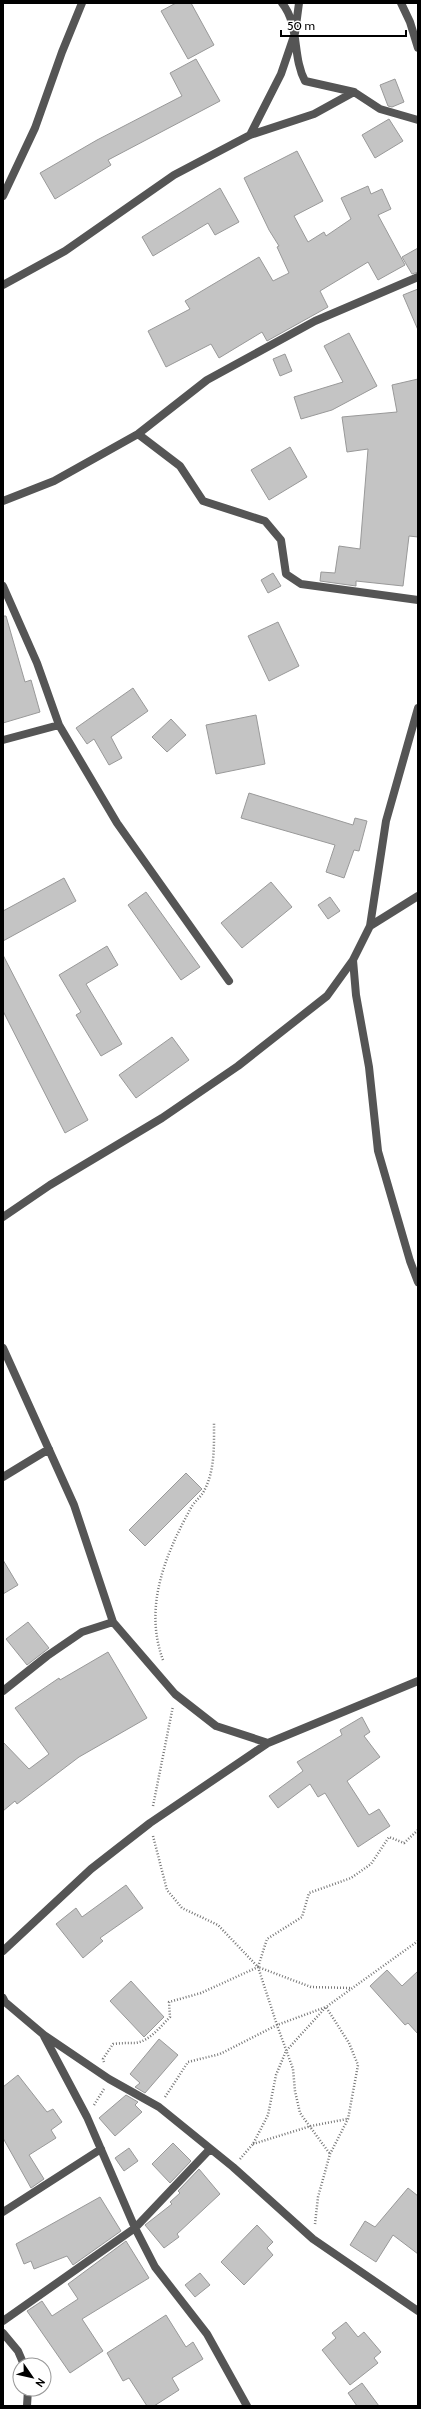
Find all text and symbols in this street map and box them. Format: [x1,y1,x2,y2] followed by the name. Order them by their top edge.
[281,12,406,38] scale bar
[287,18,315,33] text: 50 m
[12,2357,52,2397] north arrow
[32,2375,48,2390] text: N

